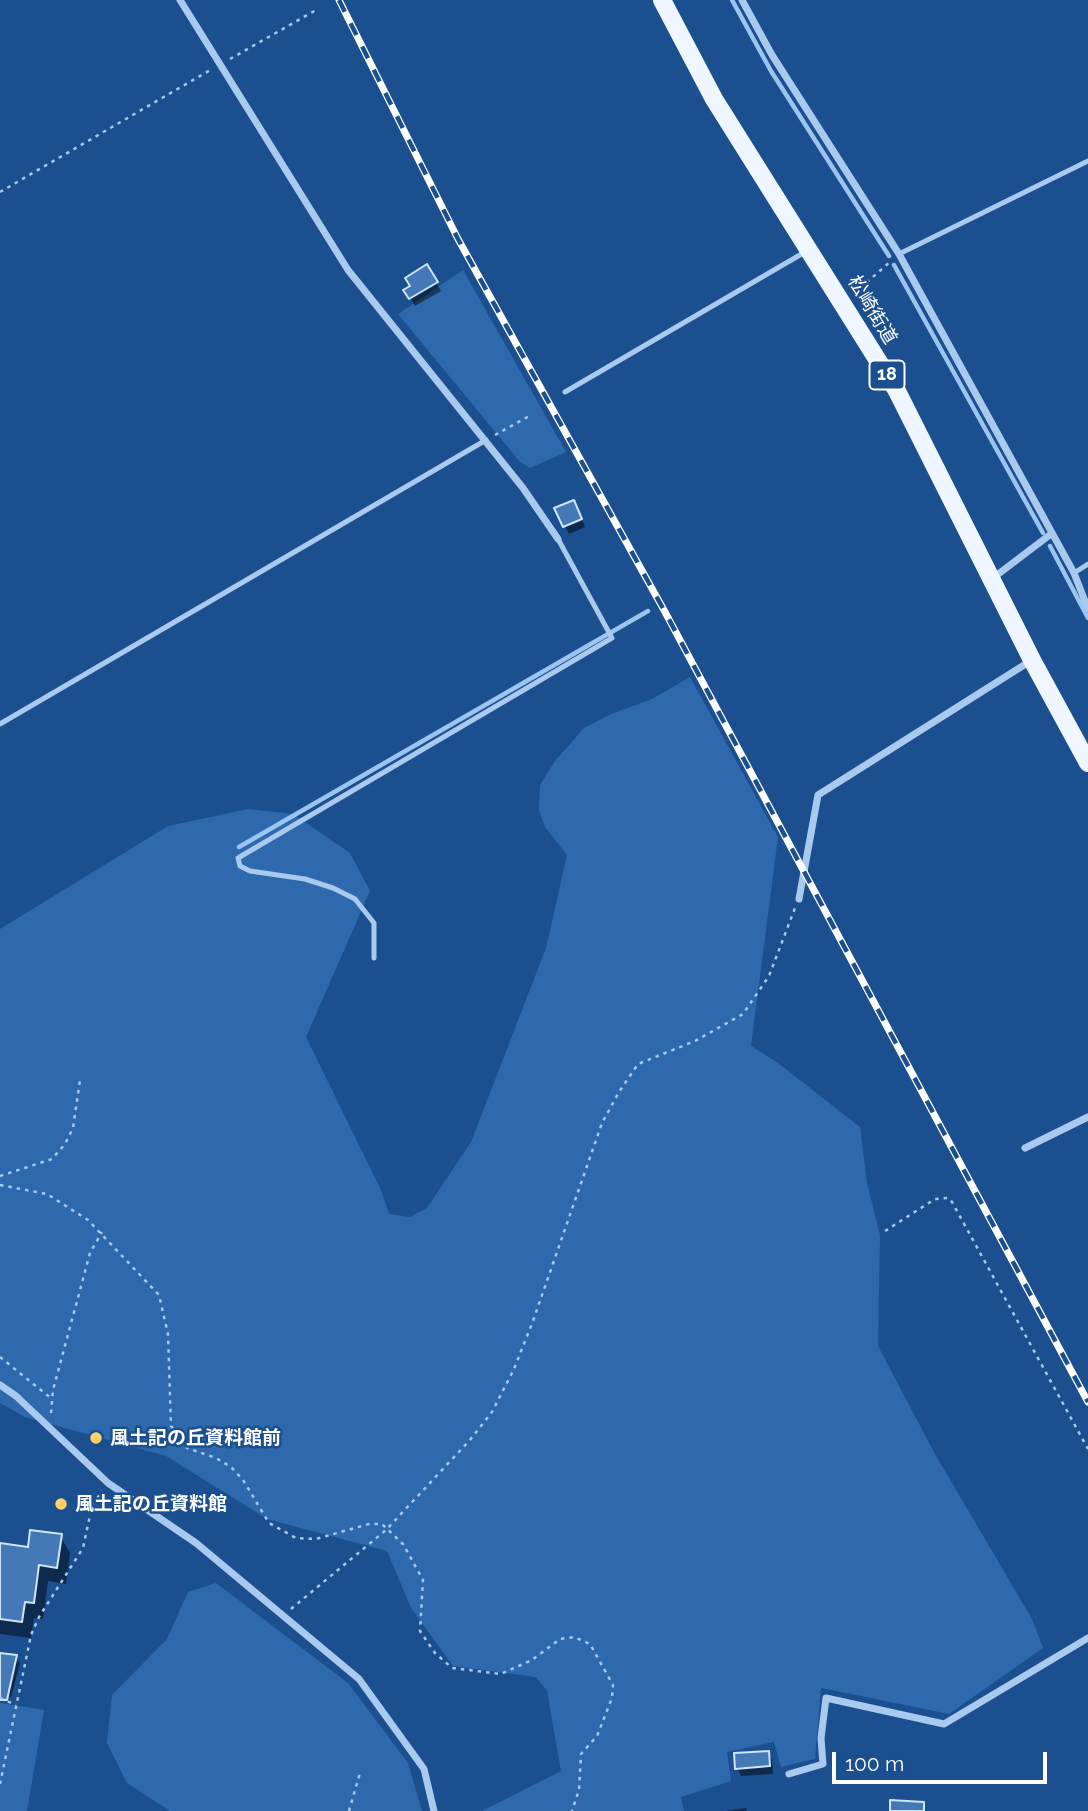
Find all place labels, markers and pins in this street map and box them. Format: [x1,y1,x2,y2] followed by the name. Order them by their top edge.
[110,1427,281,1449] place label: 風土記の丘資料館前
[88,1430,104,1446] marker: 風土記の丘資料館前
[75,1493,227,1515] place label: 風土記の丘資料館
[53,1496,69,1512] marker: 風土記の丘資料館

